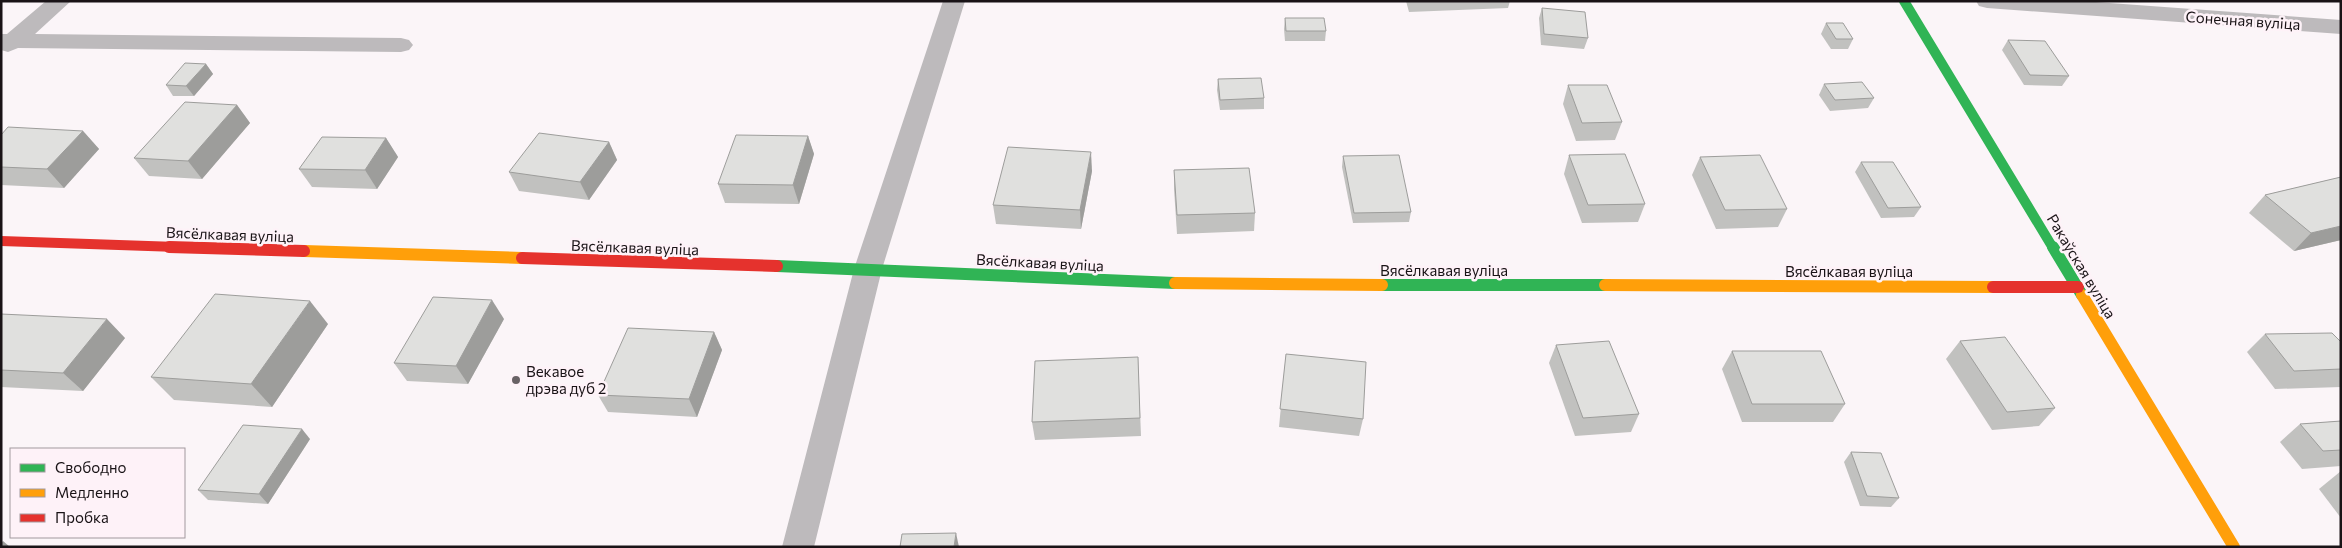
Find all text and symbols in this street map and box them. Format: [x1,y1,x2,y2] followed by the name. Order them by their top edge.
[2185,7,2301,33] street label: Сонечная вуліца
[2044,211,2120,321] street label: Ракаўская вуліца
[166,223,294,245] street label: Вясёлкавая вуліца
[571,236,699,258] street label: Вясёлкавая вуліца
[976,250,1104,274] street label: Вясёлкавая вуліца
[1380,261,1508,279] street label: Вясёлкавая вуліца
[1785,262,1913,280] street label: Вясёлкавая вуліца
[526,362,606,397] place label: Векавое дрэва дуб 2
[510,374,522,386] marker: Векавое дрэва дуб 2
[10,448,185,538] legend
[55,458,126,476] text: Свободно
[55,483,129,501] text: Медленно
[55,508,109,526] text: Пробка

